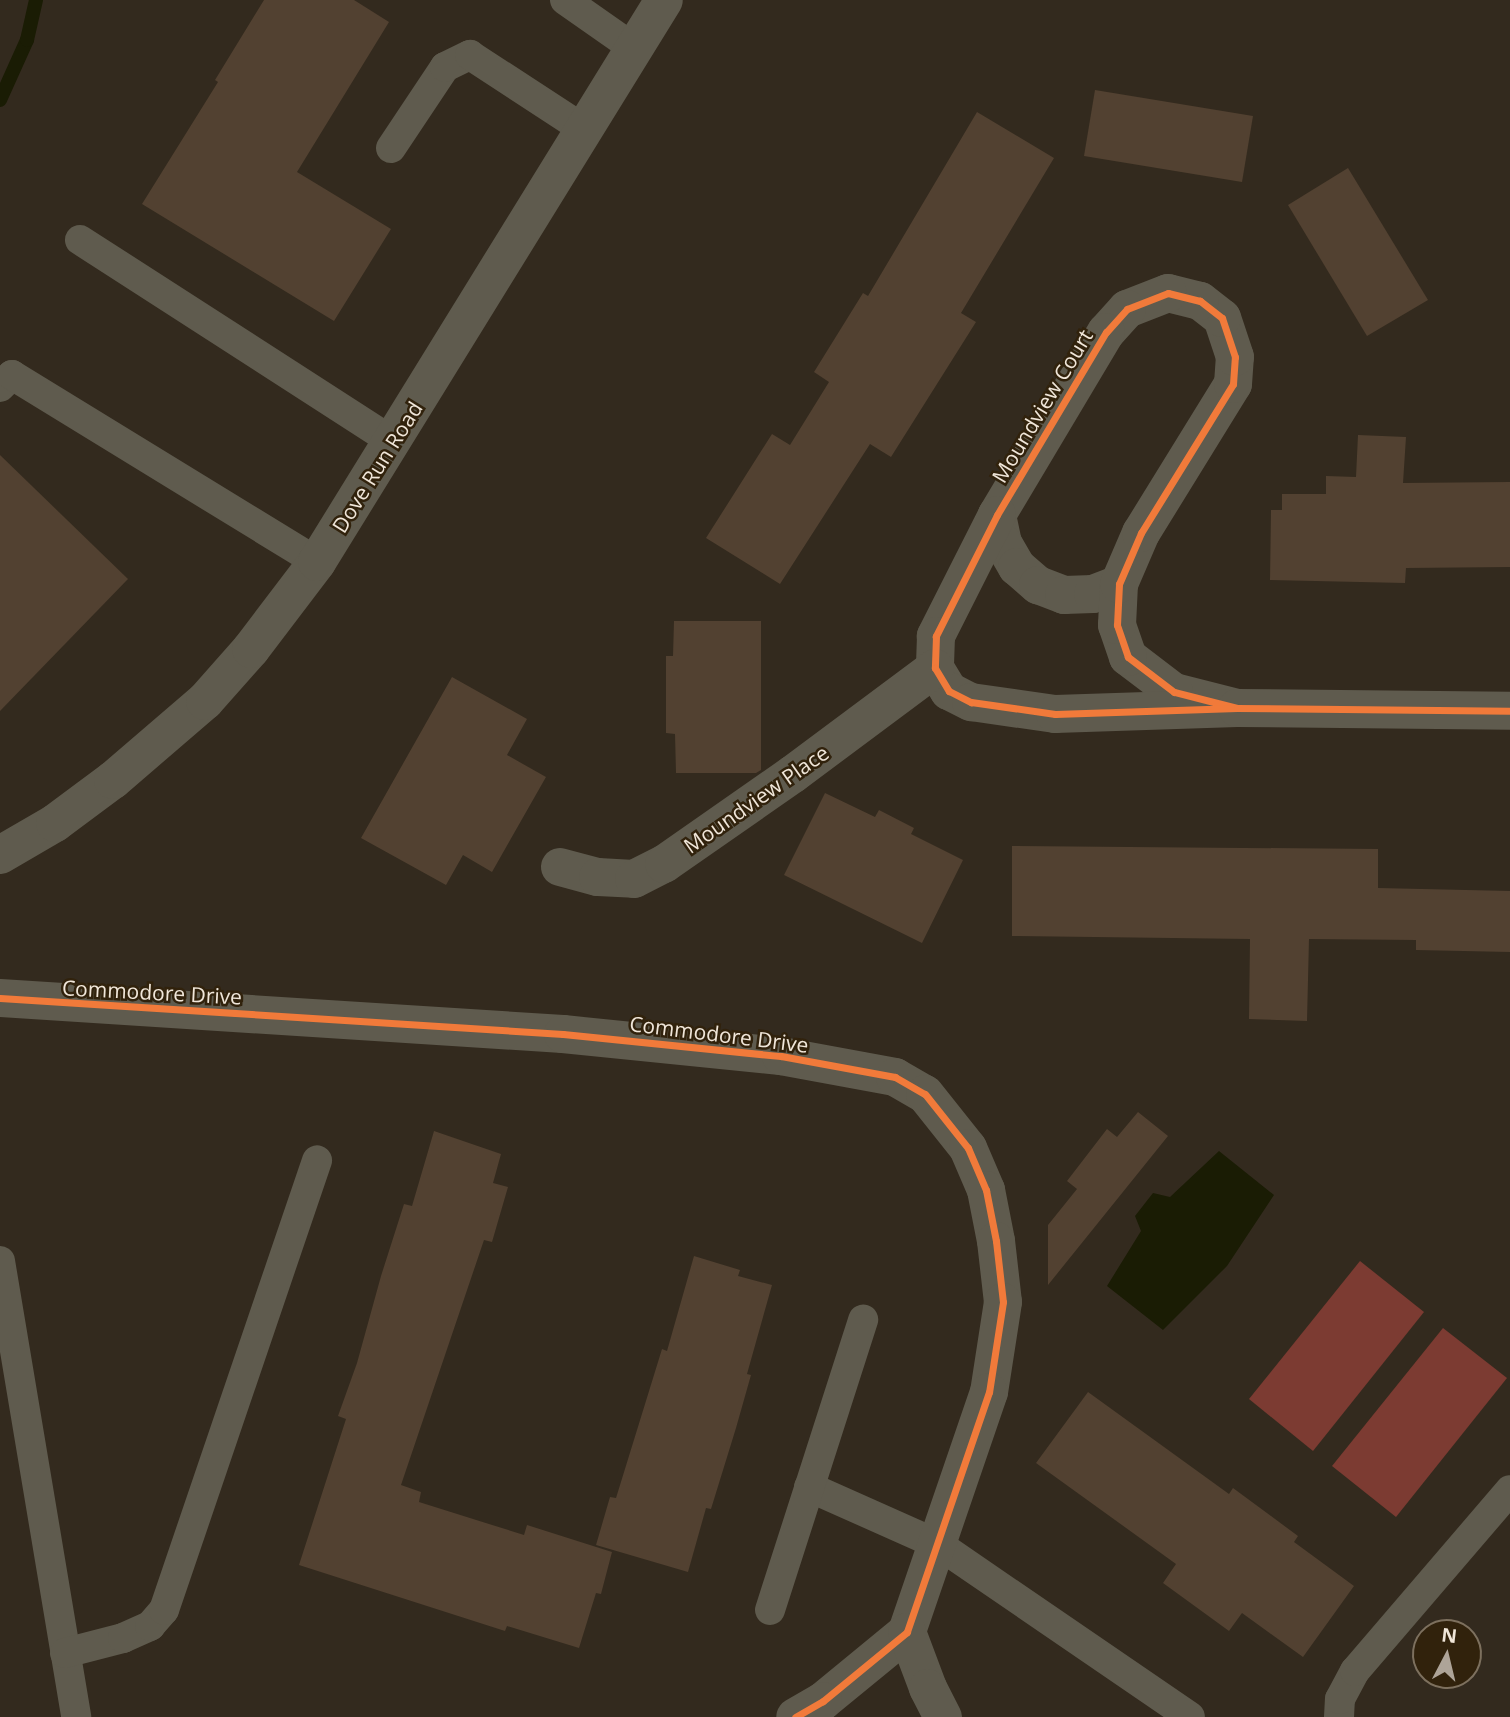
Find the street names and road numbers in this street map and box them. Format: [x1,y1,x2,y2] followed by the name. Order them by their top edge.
[986,325,1098,487] street label: Moundview Court
[327,397,427,537] street label: Dove Run Road
[679,740,833,858] street label: Moundview Place
[61,975,243,1009] street label: Commodore Drive
[628,1011,810,1057] street label: Commodore Drive

